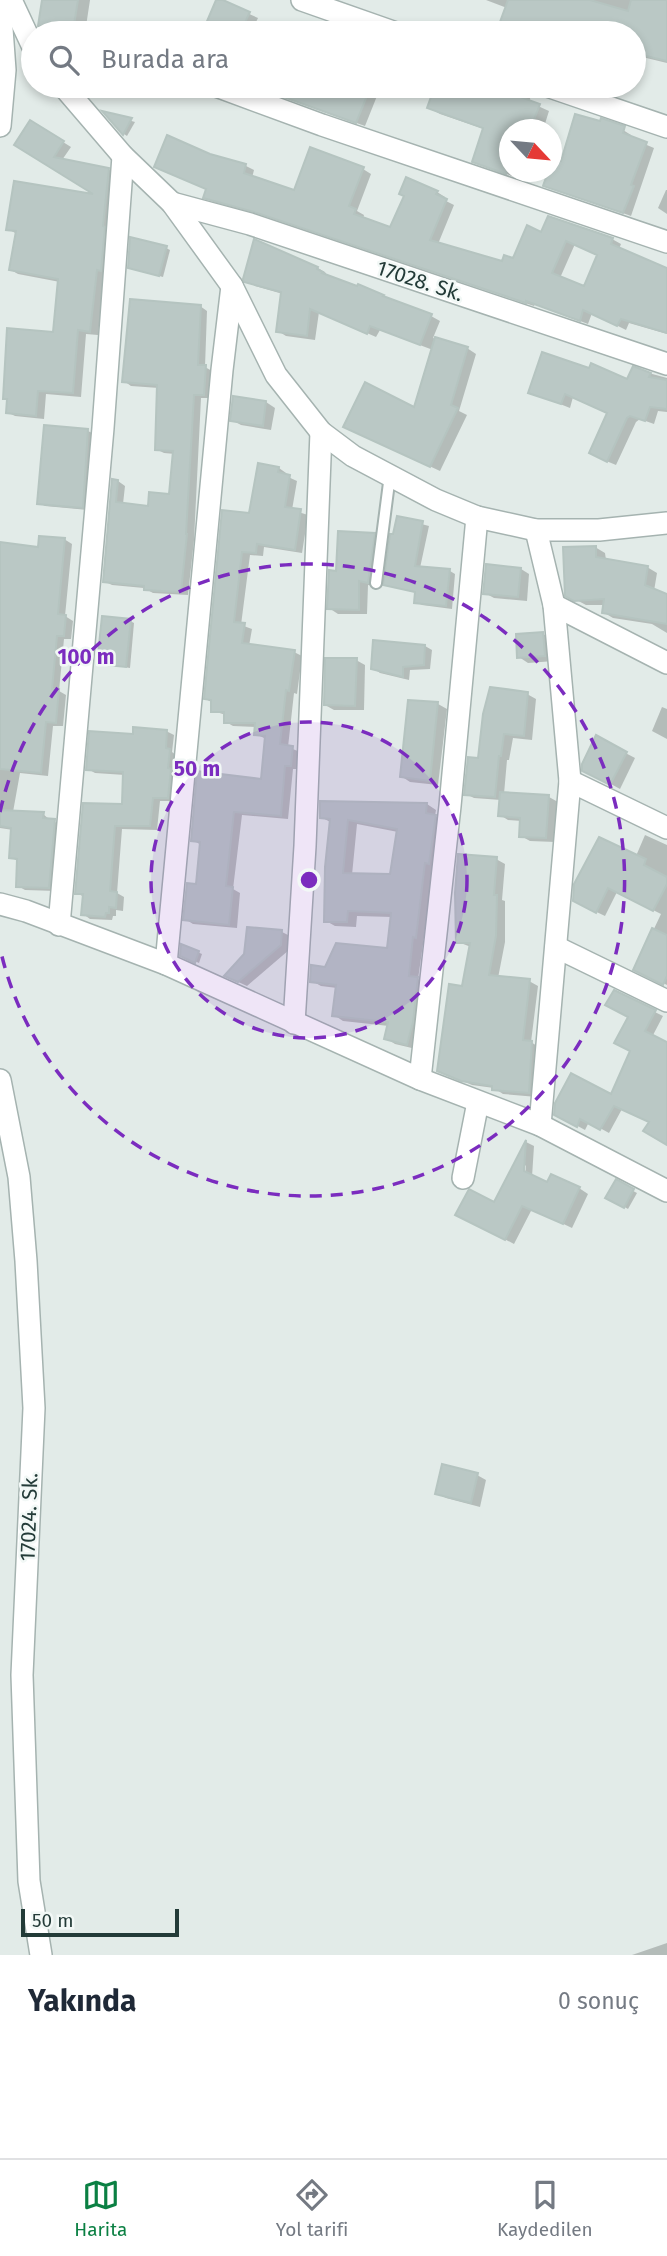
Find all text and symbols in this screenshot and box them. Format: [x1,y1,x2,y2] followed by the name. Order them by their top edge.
[21,21,646,98] search box
[45,41,83,79] icon: search
[101,44,229,75] text: Burada ara
[499,119,562,182] north arrow
[373,255,467,307] street label: 17028. Sk.
[57,644,115,670] text: 100 m
[174,756,220,782] text: 50 m
[297,868,321,892] centre of rings
[14,1472,44,1562] street label: 17024. Sk.
[21,1906,178,1938] scale bar
[32,1909,73,1932] text: 50 m
[28,1983,136,2019] text: Yakında
[558,1987,639,2015] text: 0 sonuç
[74,2176,127,2241] tab: Harita
[276,2176,348,2241] tab: Yol tarifi
[497,2176,593,2241] tab: Kaydedilen

